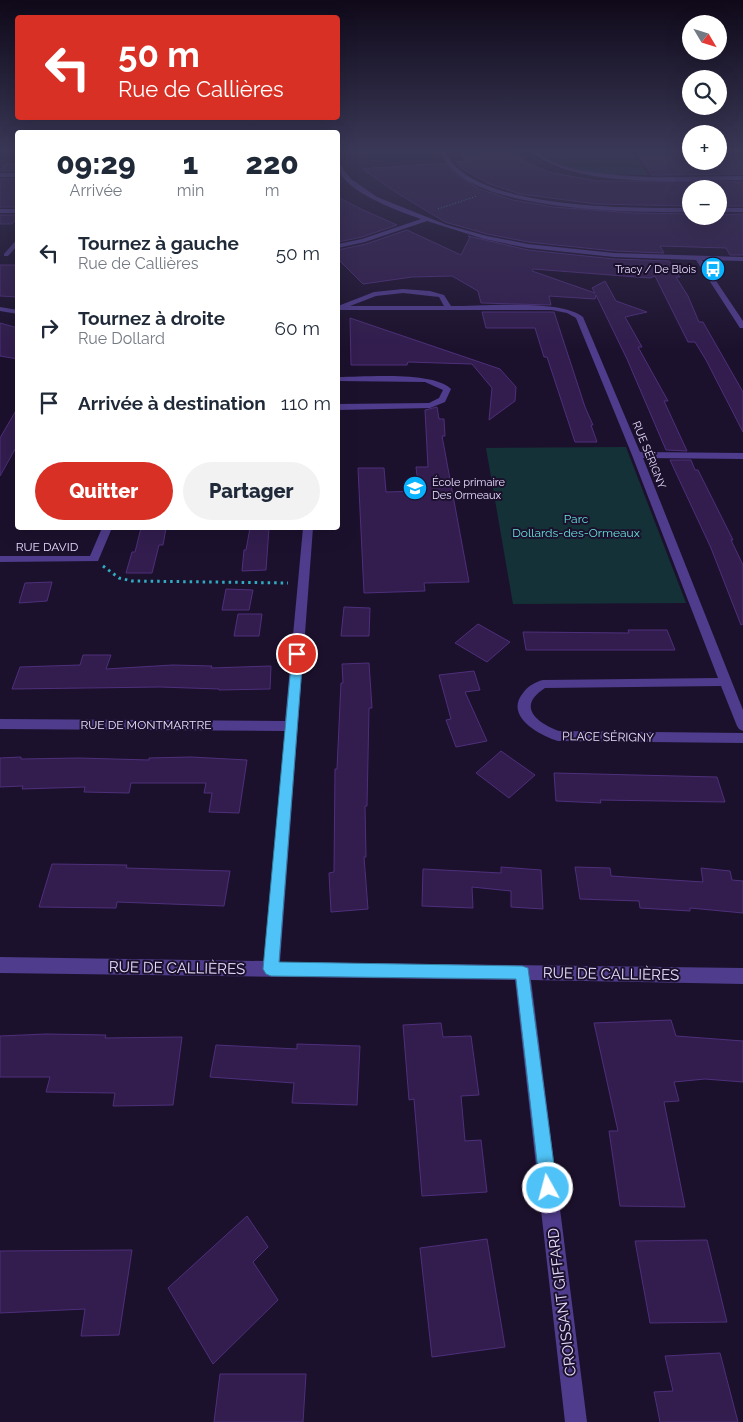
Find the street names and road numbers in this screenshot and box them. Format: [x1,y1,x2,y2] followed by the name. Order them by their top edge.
[630,419,669,491] street label: RUE SÉRIGNY
[16,540,79,554] street label: RUE DAVID
[80,718,212,732] street label: RUE DE MONTMARTRE
[562,729,654,745] street label: PLACE SÉRIGNY
[109,958,245,978] street label: RUE DE CALLIÈRES
[543,964,679,984] street label: RUE DE CALLIÈRES
[544,1227,580,1377] street label: CROISSANT GIFFARD

